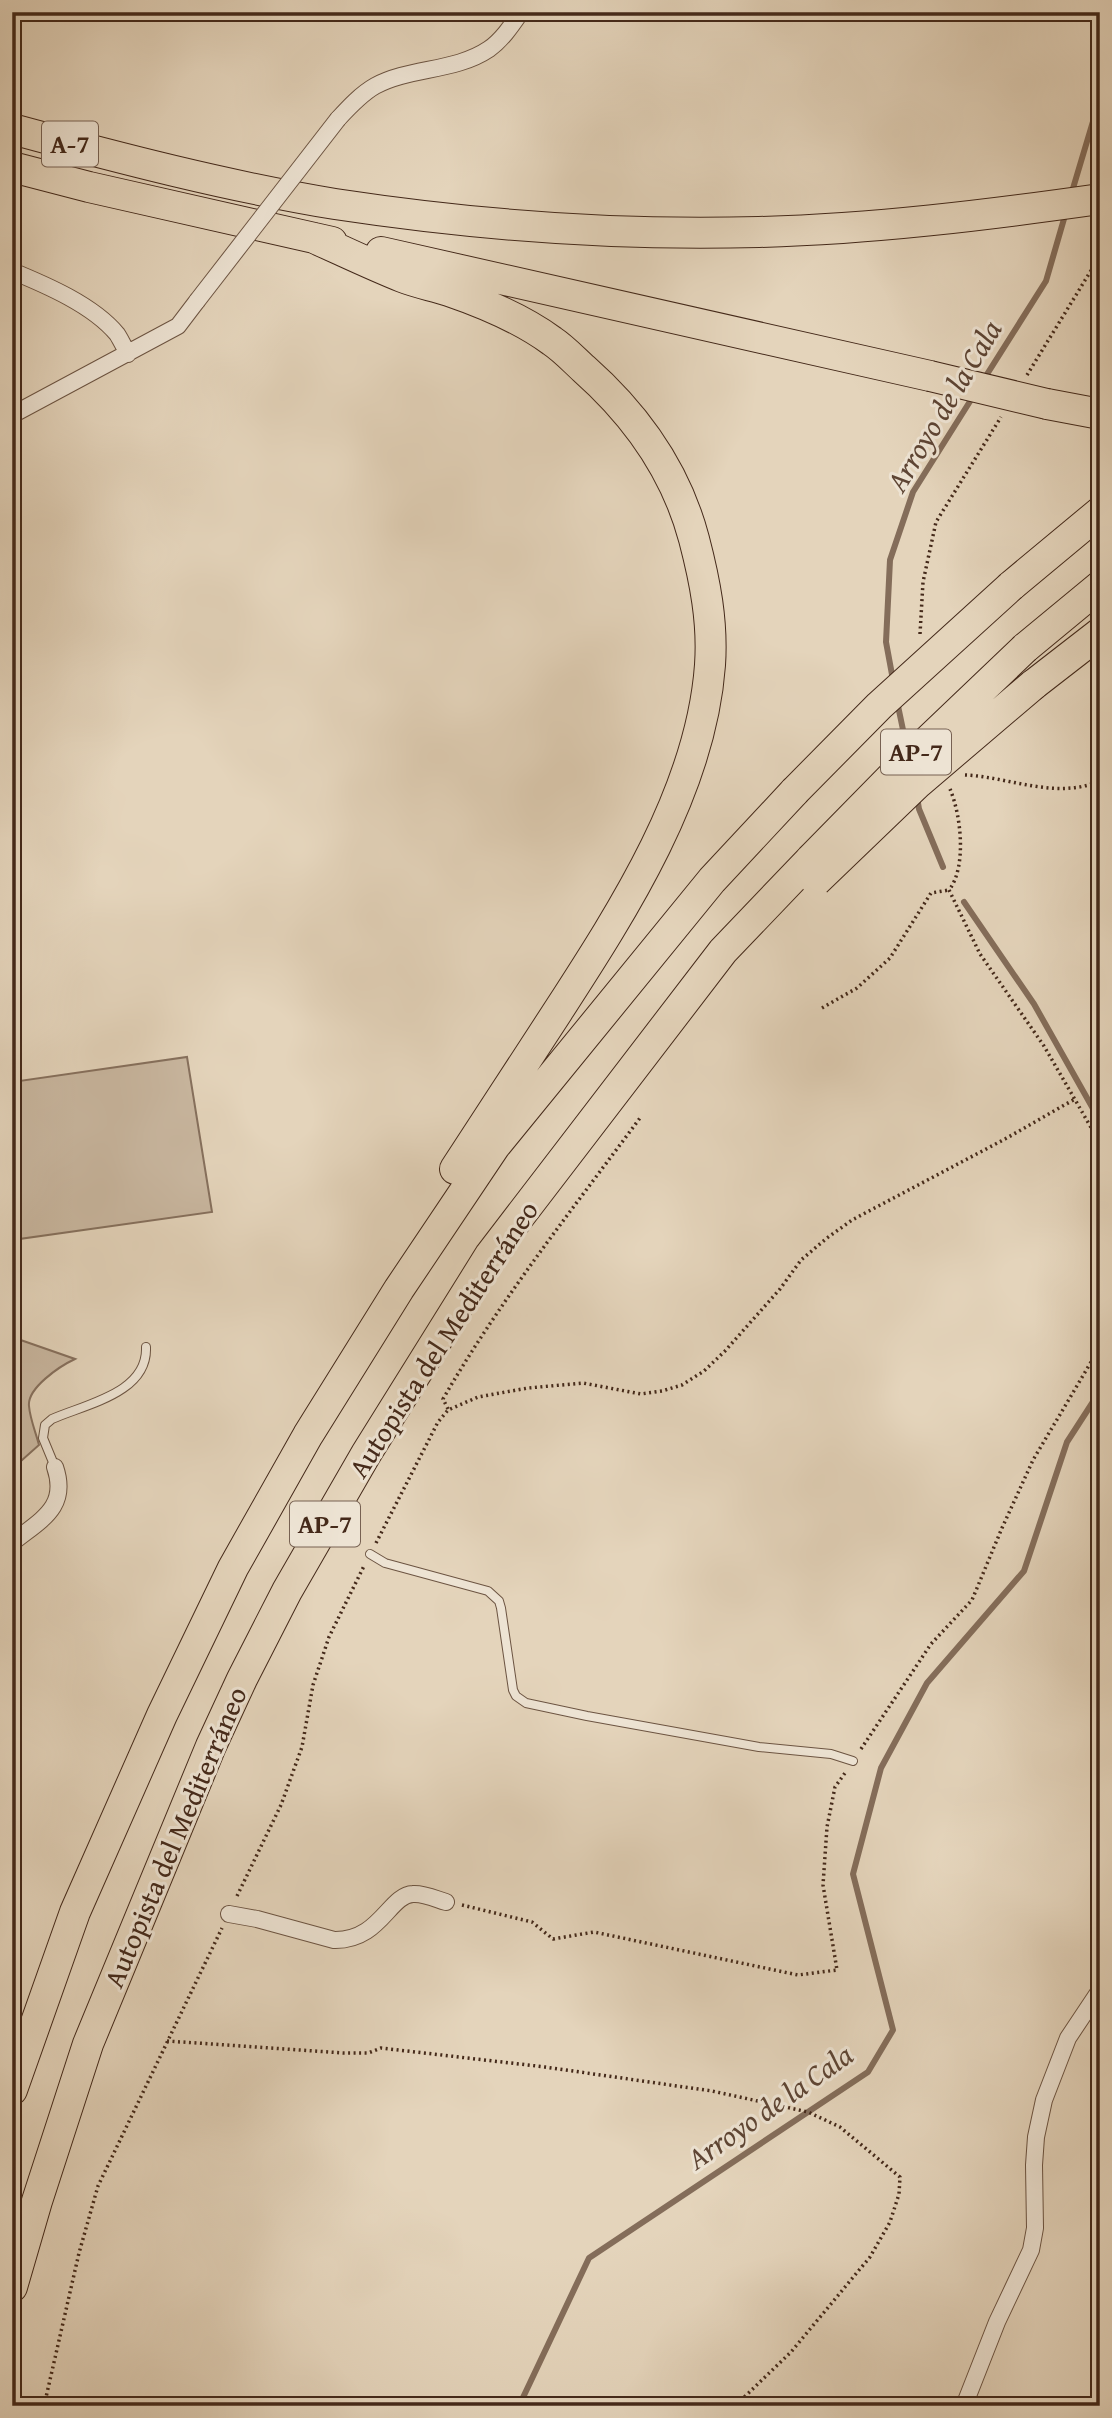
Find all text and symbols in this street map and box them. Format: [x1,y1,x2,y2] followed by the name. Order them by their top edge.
[42,122,98,167] road number: A-7
[874,311,1012,501] water label: Arroyo de la Cala
[881,730,951,774] road number: AP-7
[337,1192,548,1485] street label: Autopista del Mediterráneo
[290,1502,360,1546] road number: AP-7
[93,1680,257,1994] street label: Autopista del Mediterráneo
[677,2032,862,2180] water label: Arroyo de la Cala

